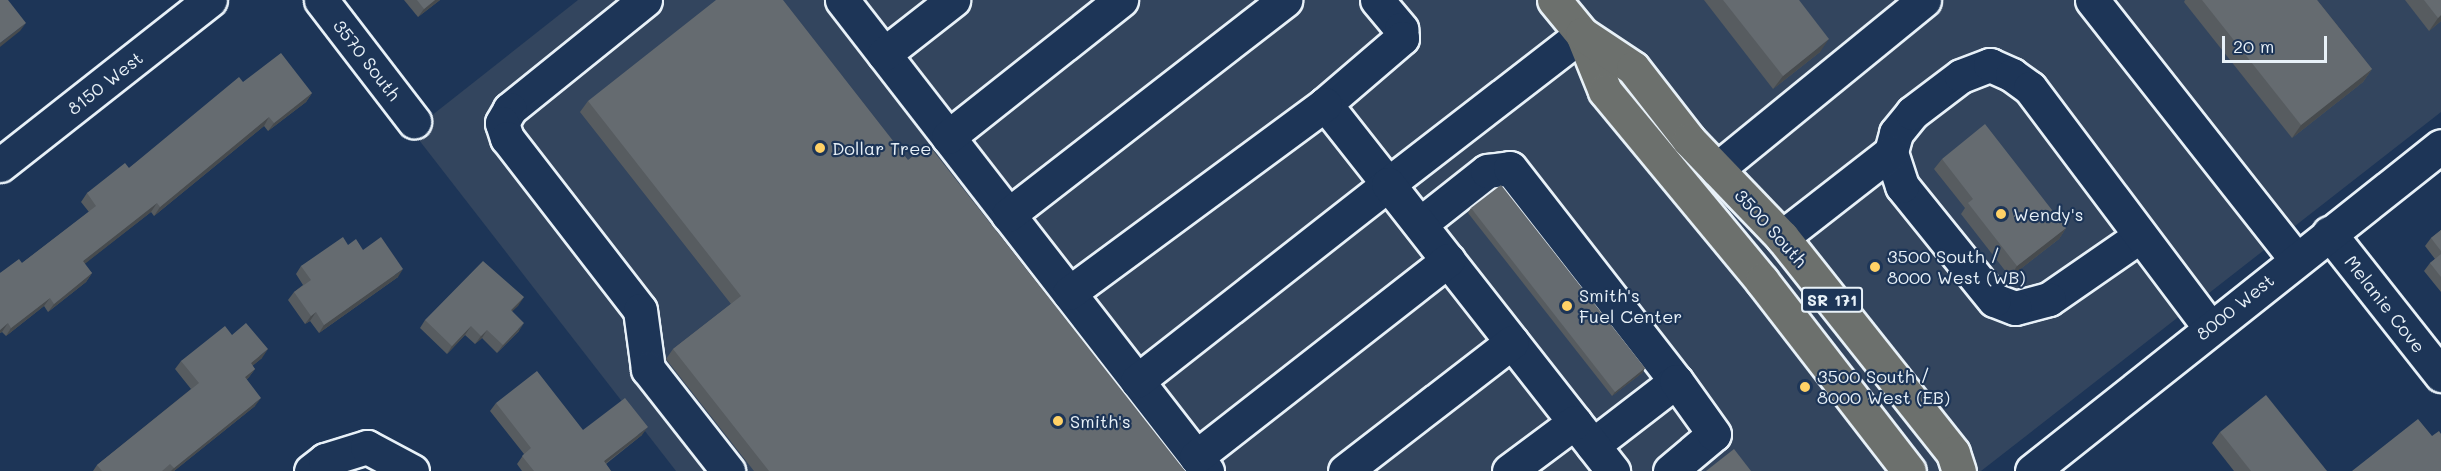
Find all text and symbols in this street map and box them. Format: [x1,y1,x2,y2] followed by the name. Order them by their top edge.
[329,15,405,105] street label: 3570 South
[2225,24,2330,62] scale bar
[2233,34,2274,58] text: 20 m
[63,47,147,119] street label: 8150 West
[832,137,931,159] place label: Dollar Tree
[813,141,827,155] marker: Dollar Tree
[1730,184,1812,272] street label: 3500 South
[2013,203,2083,225] place label: Wendy's
[1994,207,2008,221] marker: Wendy's
[1887,246,2026,288] place label: 3500 South / 8000 West (WB)
[2340,251,2430,357] street label: Melanie Cove
[1868,260,1882,274] marker: 3500 South / 8000 West (WB)
[2192,269,2278,345] street label: 8000 West
[1579,285,1682,328] place label: Smith's Fuel Center
[1800,287,1864,313] road number: SR 171
[1560,299,1574,313] marker: Smith's Fuel Center
[1817,366,1950,409] place label: 3500 South / 8000 West (EB)
[1798,380,1812,394] marker: 3500 South / 8000 West (EB)
[1070,410,1131,432] place label: Smith's
[1051,414,1065,428] marker: Smith's

